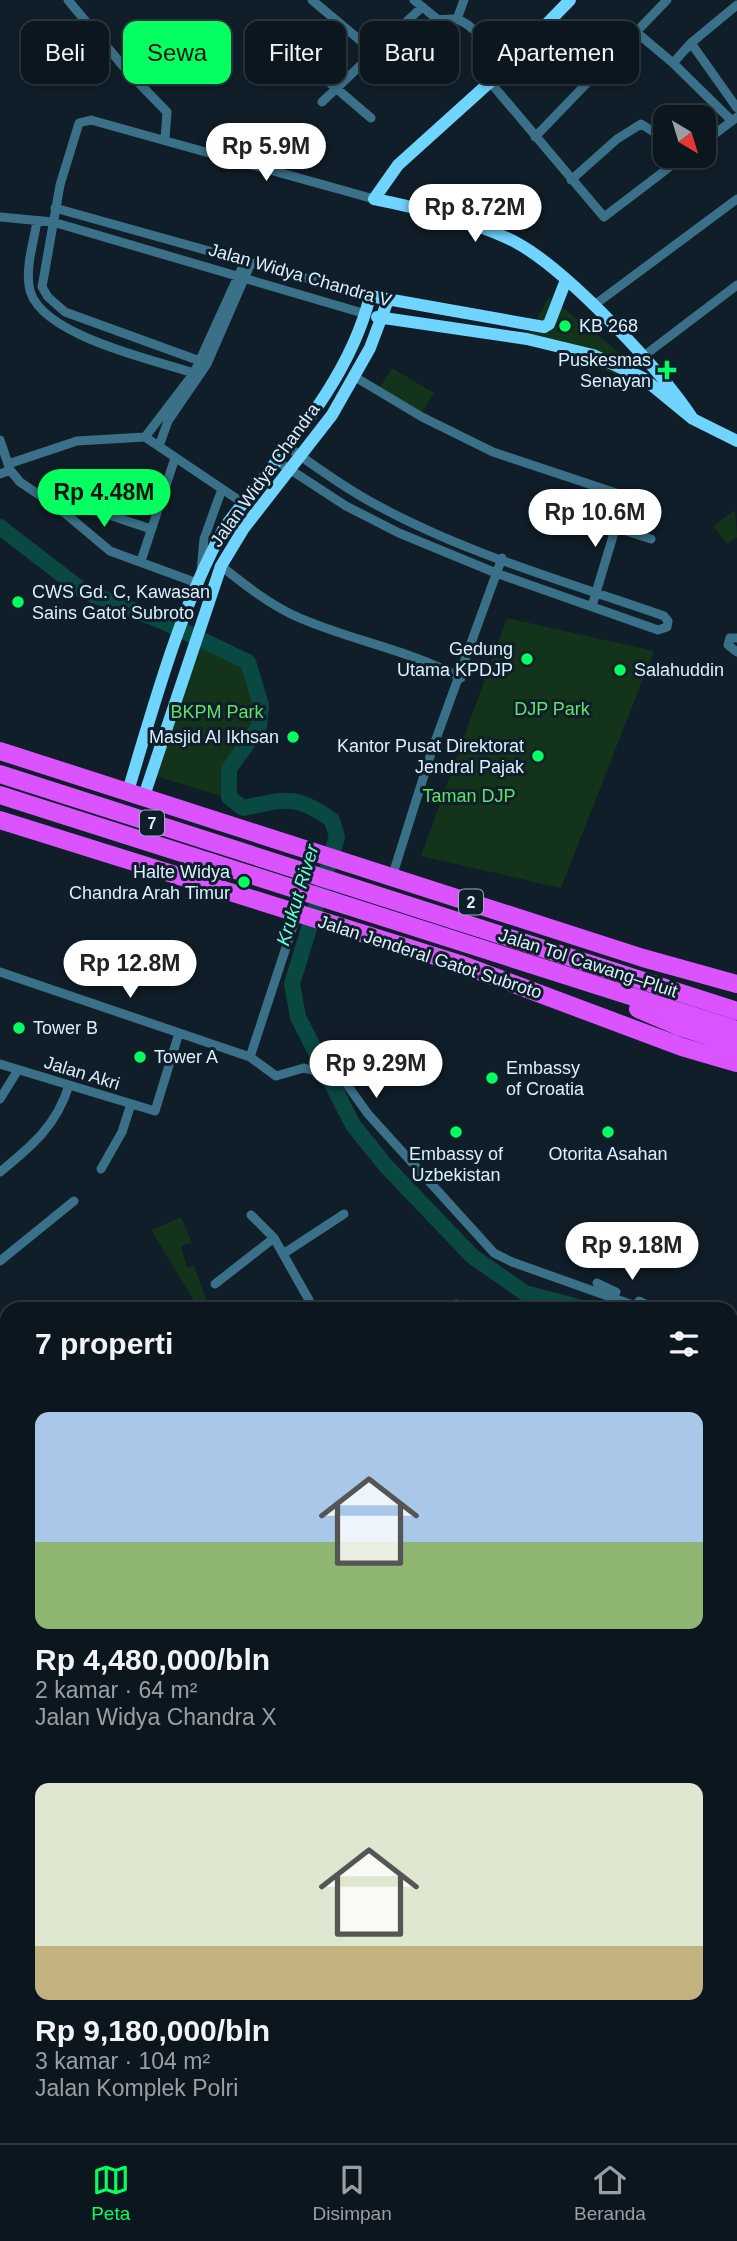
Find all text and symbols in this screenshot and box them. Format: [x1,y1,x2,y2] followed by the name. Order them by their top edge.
[21,21,109,84] chip: Beli
[123,21,231,84] chip: Sewa
[245,21,346,84] chip: Filter
[360,21,459,84] chip: Baru
[473,21,639,84] chip: Apartemen
[653,105,716,168] north arrow
[653,105,716,168] map controls
[201,124,331,183] pin: Rp 5.9M
[222,133,310,159] text: Rp 5.9M
[403,184,547,244] pin: Rp 8.72M
[425,194,525,220] text: Rp 8.72M
[206,239,394,311] street label: Jalan Widya Chandra V
[579,316,638,336] place label: KB 268
[557,318,573,334] marker: KB 268
[558,350,651,391] place label: Puskesmas Senayan
[657,360,677,380] marker: Puskesmas Senayan
[206,399,324,550] street label: Jalan Widya Chandra
[32,470,176,529] pin: Rp 4.48M
[54,479,154,505] text: Rp 4.48M
[523,490,667,549] pin: Rp 10.6M
[545,499,645,525] text: Rp 10.6M
[32,582,210,623] place label: CWS Gd. C, Kawasan Sains Gatot Subroto
[10,594,26,610] marker: CWS Gd. C, Kawasan Sains Gatot Subroto
[397,639,513,680] place label: Gedung Utama KPDJP
[519,651,535,667] marker: Gedung Utama KPDJP
[634,660,724,680] place label: Salahuddin
[612,662,628,678] marker: Salahuddin
[514,699,591,719] park label: DJP Park
[170,702,265,722] park label: BKPM Park
[149,727,279,747] place label: Masjid Al Ikhsan
[285,729,301,745] marker: Masjid Al Ikhsan
[337,736,525,777] place label: Kantor Pusat Direktorat Jendral Pajak
[530,748,546,764] marker: Kantor Pusat Direktorat Jendral Pajak
[422,786,516,806] park label: Taman DJP
[140,810,164,836] road number: 7
[272,841,323,948] water label: Krukut River
[69,862,231,903] place label: Halte Widya Chandra Arah Timur
[236,874,252,890] marker: Halte Widya Chandra Arah Timur
[459,890,483,914] road number: 2
[316,911,544,1003] street label: Jalan Jenderal Gatot Subroto
[496,925,680,1001] street label: Jalan Tol Cawang–Pluit
[58,940,202,1000] pin: Rp 12.8M
[80,950,180,976] text: Rp 12.8M
[33,1018,98,1038] place label: Tower B
[11,1020,27,1036] marker: Tower B
[304,1040,448,1100] pin: Rp 9.29M
[154,1047,218,1067] place label: Tower A
[132,1049,148,1065] marker: Tower A
[326,1050,426,1076] text: Rp 9.29M
[42,1052,122,1094] street label: Jalan Akri
[506,1058,585,1099] place label: Embassy of Croatia
[484,1070,500,1086] marker: Embassy of Croatia
[448,1124,464,1140] marker: Embassy of Uzbekistan
[600,1124,616,1140] marker: Otorita Asahan
[409,1144,504,1185] place label: Embassy of Uzbekistan
[548,1144,668,1164] place label: Otorita Asahan
[560,1222,704,1282] pin: Rp 9.18M
[582,1232,682,1258] text: Rp 9.18M
[665,1325,703,1363] icon: filters
[35,1327,173,1360] text: 7 properti
[306,1458,432,1584] icon: home
[35,1643,270,1676] text: Rp 4,480,000/bln
[35,1677,197,1703] text: 2 kamar · 64 m²
[35,1704,277,1730] text: Jalan Widya Chandra X
[306,1829,432,1955] icon: home
[35,2014,270,2047] text: Rp 9,180,000/bln
[35,2048,210,2074] text: 3 kamar · 104 m²
[35,2075,238,2101] text: Jalan Komplek Polri
[91,2161,130,2225] tab: Peta
[313,2161,392,2225] tab: Disimpan
[574,2161,646,2225] tab: Beranda

